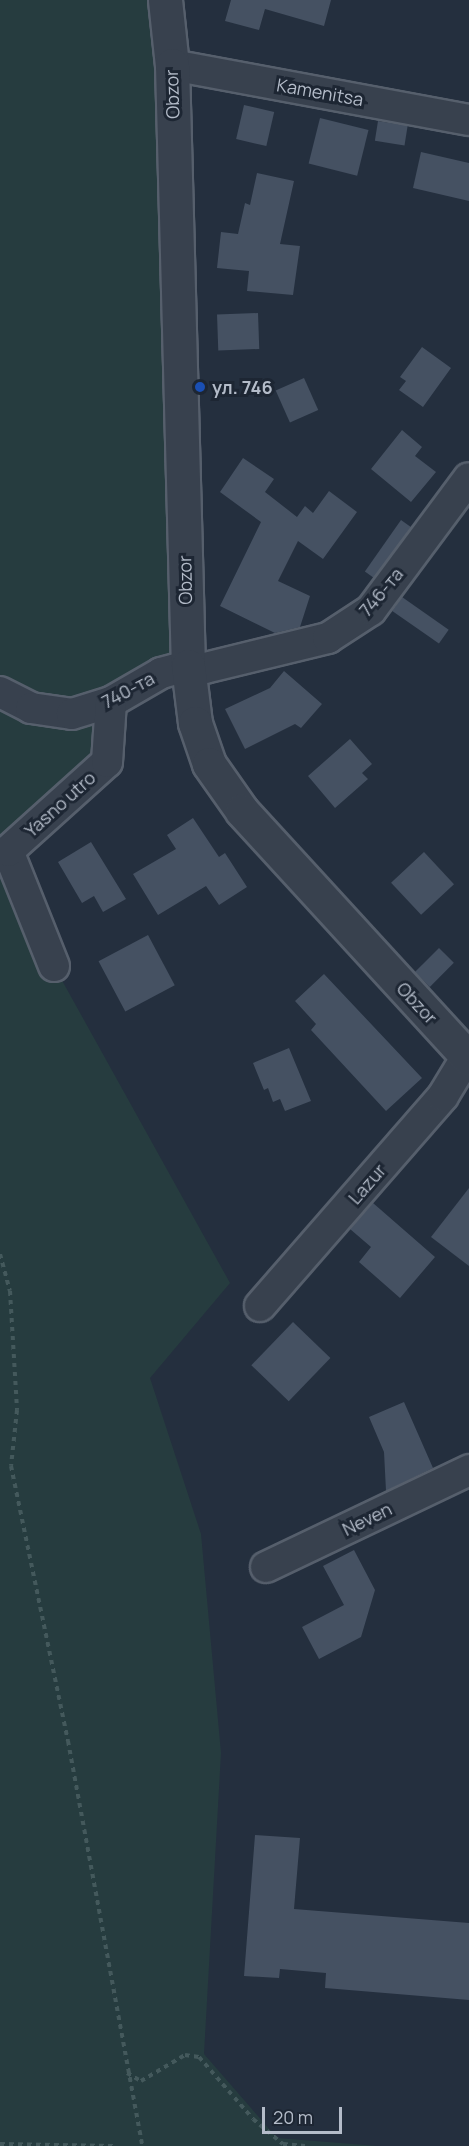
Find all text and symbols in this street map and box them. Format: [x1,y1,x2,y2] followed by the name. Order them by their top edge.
[160,69,184,119] street label: Obzor
[275,74,365,110] street label: Kamenitsa
[212,376,273,398] place label: ул. 746
[193,380,207,394] marker: ул. 746
[174,555,196,605] street label: Obzor
[355,563,407,621] street label: 746-та
[98,667,158,713] street label: 740-та
[20,767,100,841] street label: Yasno utro
[392,978,442,1028] street label: Obzor
[344,1160,390,1208] street label: Lazur
[339,1498,395,1540] street label: Neven
[265,2095,344,2133] scale bar
[273,2105,313,2129] text: 20 m

